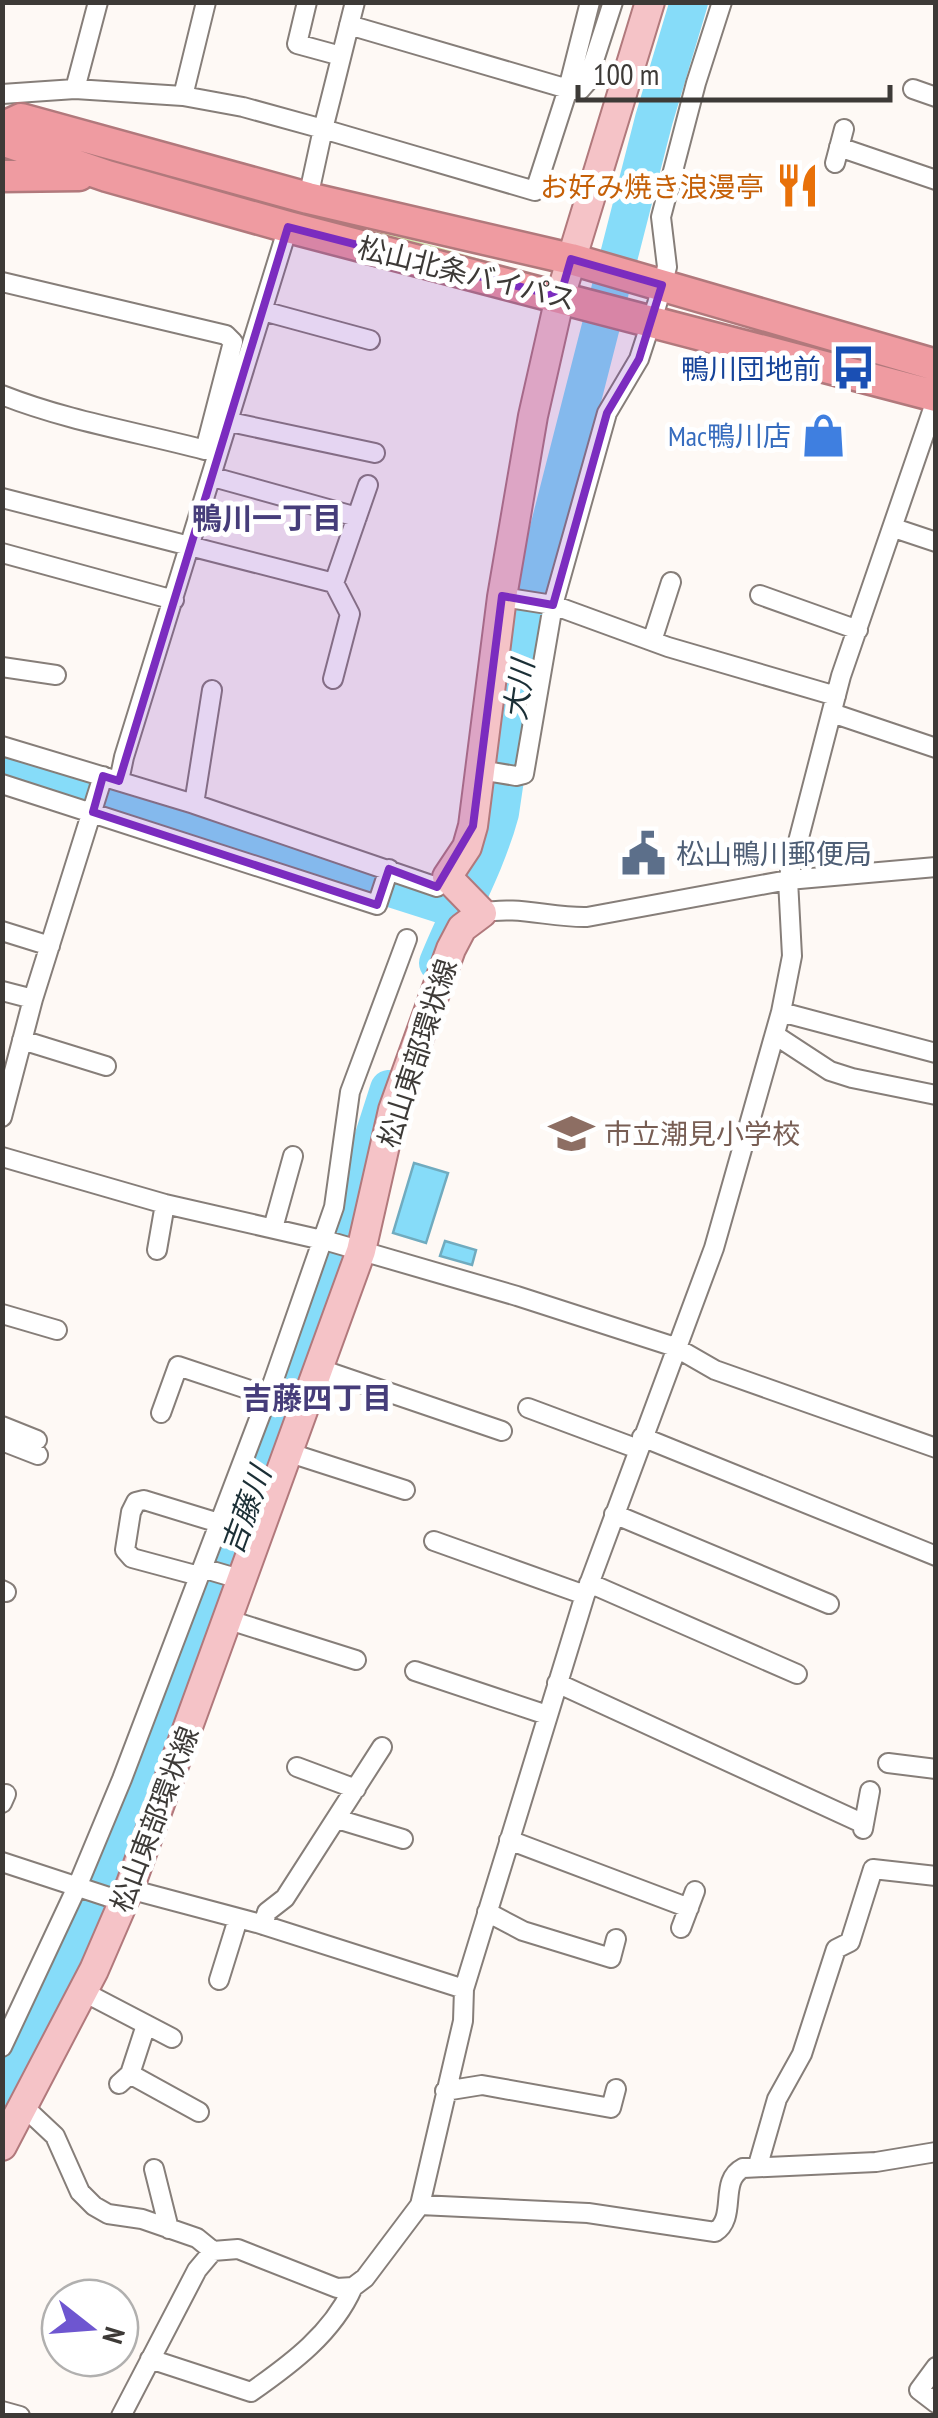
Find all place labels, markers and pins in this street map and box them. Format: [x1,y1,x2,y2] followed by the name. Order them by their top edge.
[773,162,821,210] restaurant icon: お好み焼き浪漫亭
[540,168,764,205] place label: お好み焼き浪漫亭
[830,344,878,392] bus stop icon: 鴨川団地前
[681,350,821,387] place label: 鴨川団地前
[800,411,848,459] shop icon: Mac鴨川店
[668,417,791,454] place label: Mac鴨川店
[619,829,667,877] public building icon: 松山鴨川郵便局
[676,835,872,872] place label: 松山鴨川郵便局
[547,1109,595,1157] school or university icon: 市立潮見小学校
[604,1115,800,1152] place label: 市立潮見小学校

